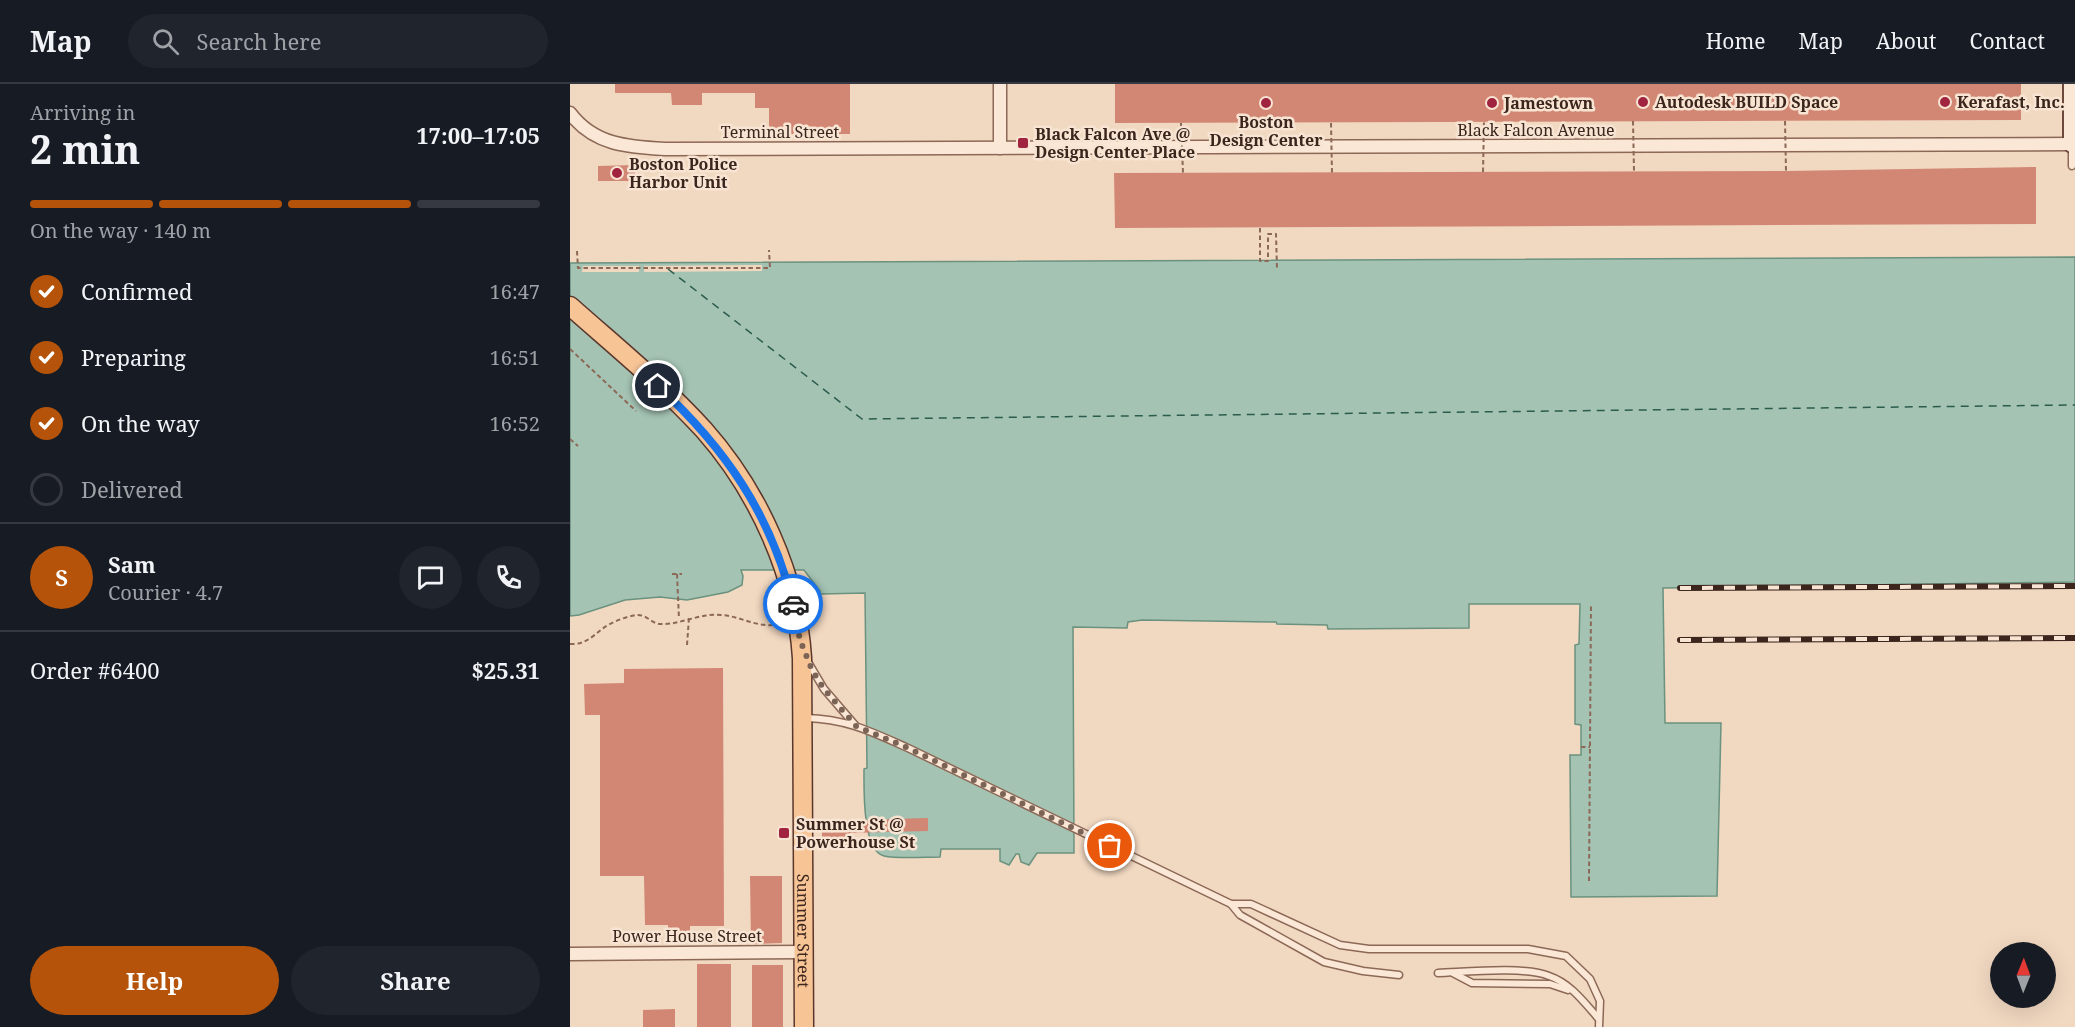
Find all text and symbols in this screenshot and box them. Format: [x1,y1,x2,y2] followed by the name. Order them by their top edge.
[128,14,548,68] search box
[30,22,92,60] text: Map
[149,25,182,58] icon: search
[197,26,321,56] text: Search here
[1706,27,1766,55] text: Home
[1799,27,1843,55] text: Map
[1876,27,1937,55] text: About
[1970,27,2045,55] text: Contact
[1655,91,1838,113] place label: Autodesk BUILD Space
[1957,91,2065,113] place label: Kerafast, Inc.
[1503,92,1594,114] place label: Jamestown
[1636,95,1650,109] marker: Autodesk BUILD Space
[1938,95,1952,109] marker: Kerafast, Inc.
[1259,96,1273,110] marker: Boston Design Center
[1485,96,1499,110] marker: Jamestown
[30,99,135,126] text: Arriving in
[1209,111,1323,151] place label: Boston Design Center
[1457,119,1615,141] street label: Black Falcon Avenue
[416,120,540,150] text: 17:00–17:05
[721,121,840,143] street label: Terminal Street
[30,122,140,175] text: 2 min
[1035,123,1195,163] place label: Black Falcon Ave @ Design Center Place
[1016,136,1030,150] marker: Black Falcon Ave @ Design Center Place
[629,153,737,193] place label: Boston Police Harbor Unit
[610,166,624,180] marker: Boston Police Harbor Unit
[30,217,211,244] text: On the way · 140 m
[30,275,63,308] icon: check
[81,276,192,306] text: Confirmed
[490,278,540,305] text: 16:47
[30,341,63,374] icon: check
[81,342,186,372] text: Preparing
[490,344,540,371] text: 16:51
[632,360,683,411] pin
[641,369,674,402] icon: home
[30,407,63,440] icon: check
[81,408,200,438] text: On the way
[490,410,540,437] text: 16:52
[81,474,183,504] text: Delivered
[399,546,462,609] button: chat
[477,546,540,609] button: phone
[108,549,156,579] text: Sam
[55,562,68,592] text: S
[763,574,823,634] courier
[108,579,223,606] text: Courier · 4.7
[777,588,810,621] icon: car
[30,655,160,685] text: Order #6400
[471,655,540,685] text: $25.31
[796,813,916,853] place label: Summer St @ Powerhouse St
[1084,820,1135,871] pin
[777,826,791,840] marker: Summer St @ Powerhouse St
[1093,829,1126,862] icon: bag
[792,874,815,988] street label: Summer Street
[612,925,762,947] street label: Power House Street
[1990,942,2056,1008] north arrow
[1990,942,2056,1008] map controls
[30,946,279,1015] button: Help
[291,946,540,1015] button: Share

